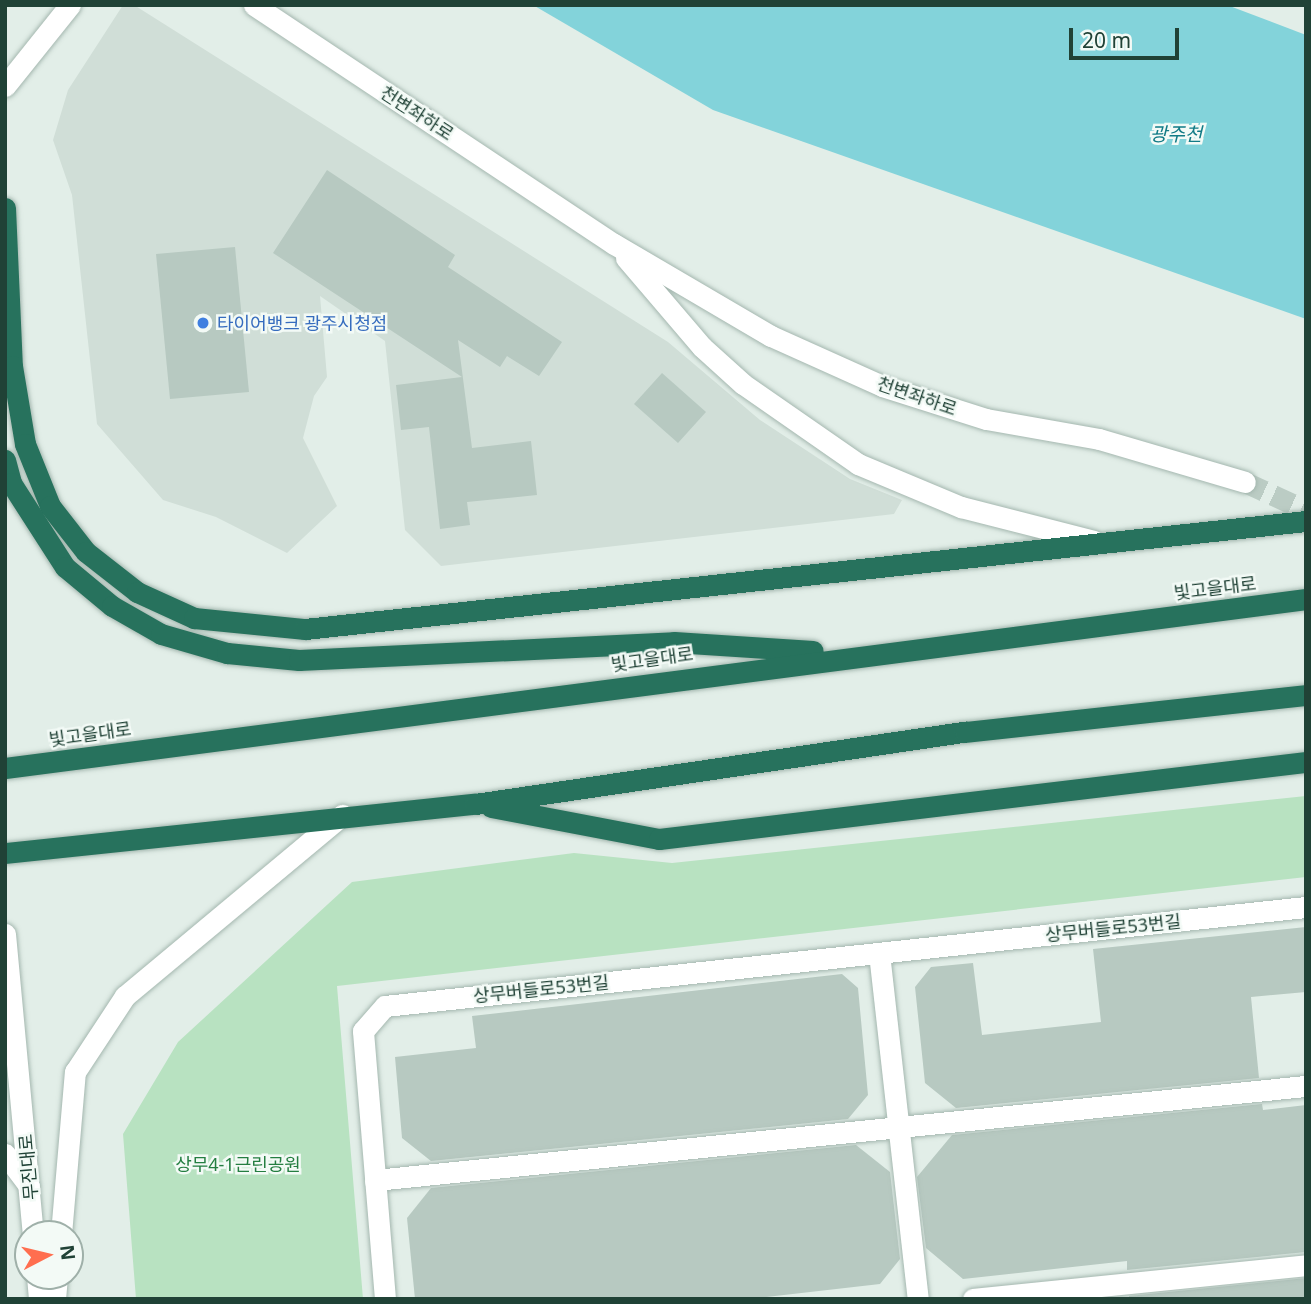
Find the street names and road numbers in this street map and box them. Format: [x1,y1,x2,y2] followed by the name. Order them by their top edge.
[376,81,458,145] street label: 천변좌하로
[874,372,960,420] street label: 천변좌하로
[1173,572,1257,604] street label: 빛고을대로
[609,643,695,675] street label: 빛고을대로
[47,718,133,750] street label: 빛고을대로
[1044,910,1182,946] street label: 상무버들로53번길
[472,971,610,1007] street label: 상무버들로53번길
[14,1133,42,1201] street label: 무진대로

